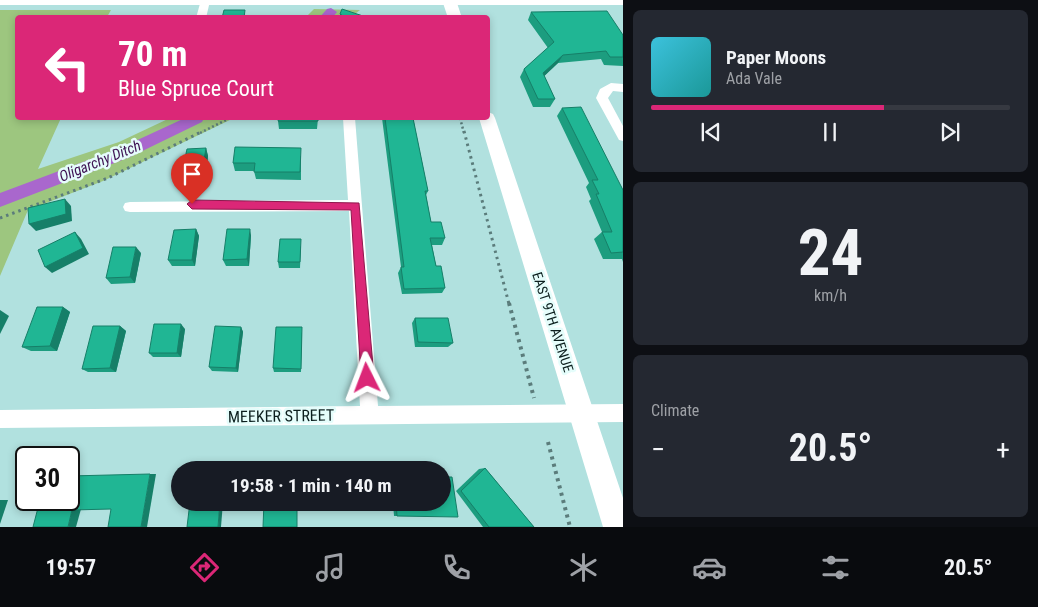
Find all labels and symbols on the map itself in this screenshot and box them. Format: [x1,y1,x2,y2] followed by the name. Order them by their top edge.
[56,136,144,186] water label: Oligarchy Ditch
[171,153,213,204] pin
[529,270,577,374] street label: EAST 9TH AVENUE
[340,351,392,403] position arrow
[228,406,334,426] street label: MEEKER STREET
[15,446,80,511] speed limit sign: 30

